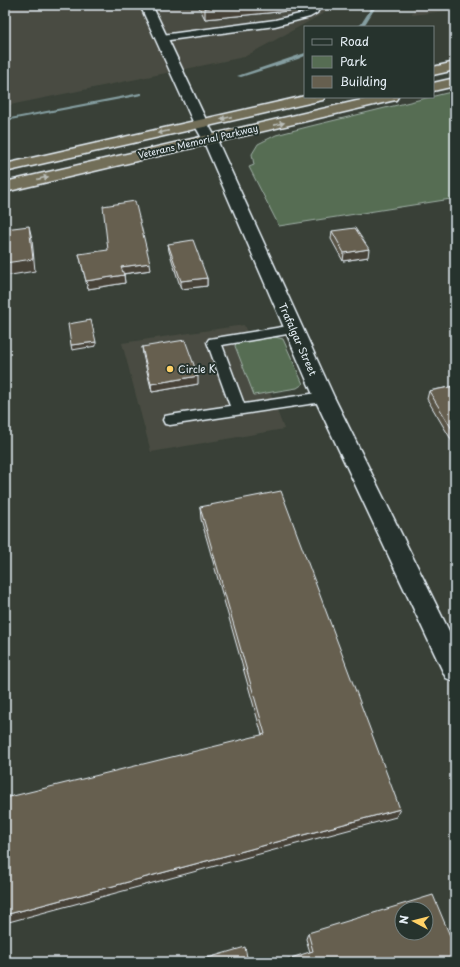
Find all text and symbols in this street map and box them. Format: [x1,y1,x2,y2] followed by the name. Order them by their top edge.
[304,26,434,98] legend
[340,32,369,50] text: Road
[340,52,367,70] text: Park
[340,72,387,90] text: Building
[220,115,232,121] one-way arrow
[136,120,259,162] street label: Veterans Memorial Parkway
[273,120,285,126] one-way arrow
[156,130,169,136] one-way arrow
[37,175,49,181] one-way arrow
[276,300,321,378] street label: Trafalgar Street
[178,361,216,376] place label: Circle K
[165,364,175,374] marker: Circle K
[394,901,434,941] north arrow
[395,914,413,925] text: N

